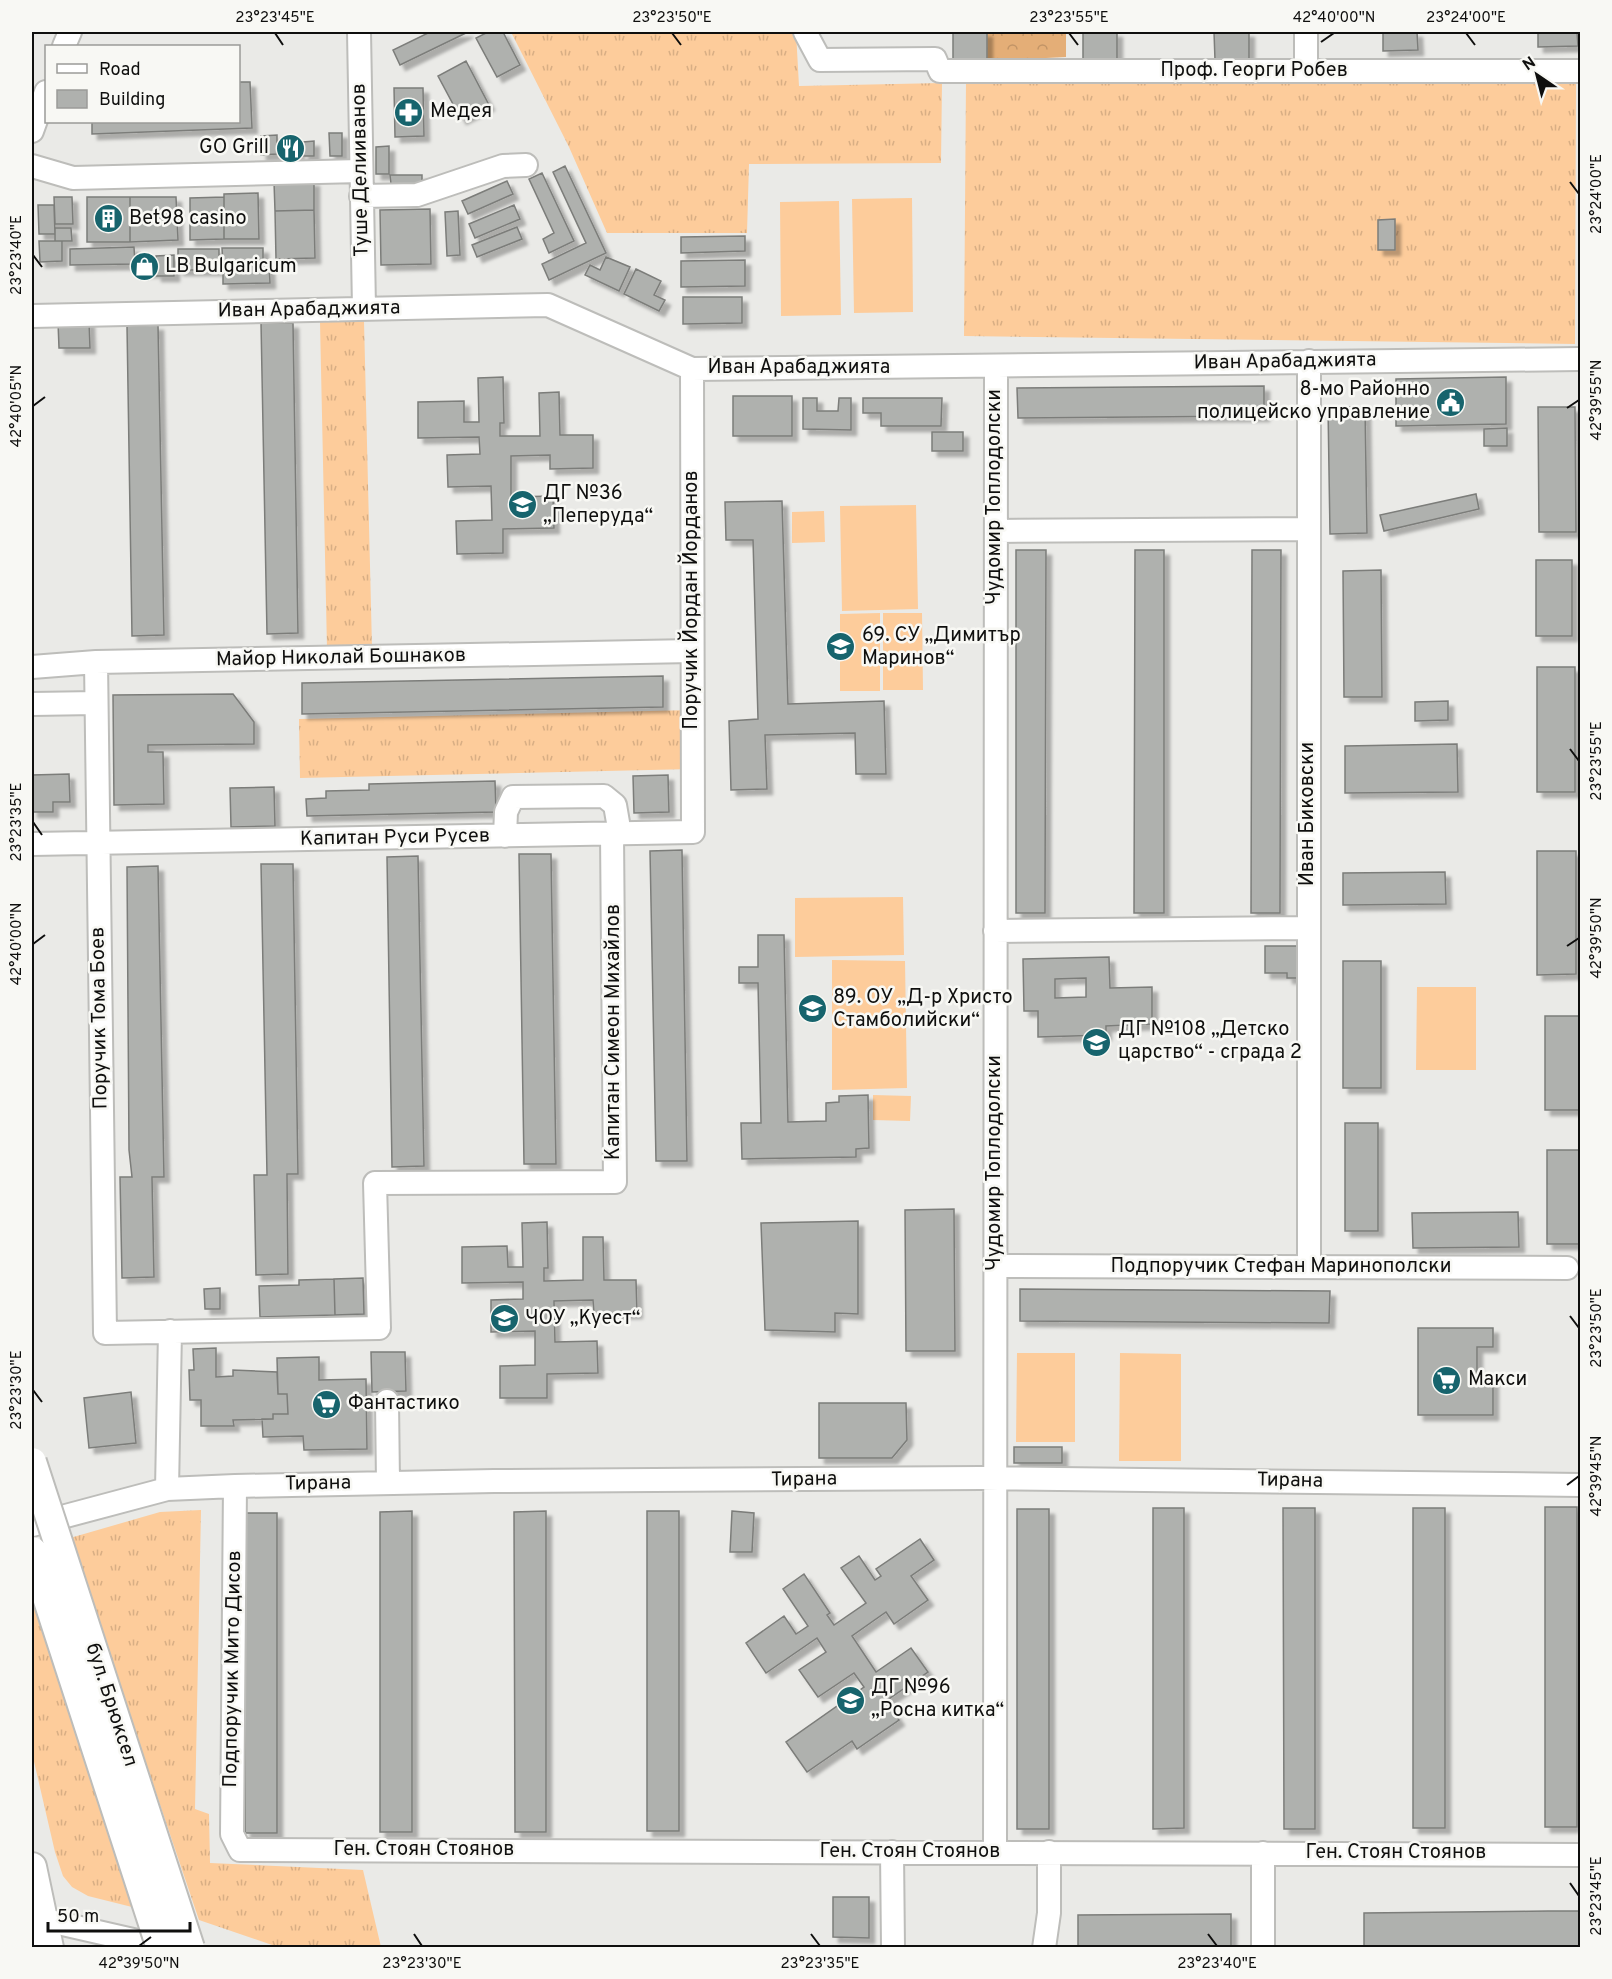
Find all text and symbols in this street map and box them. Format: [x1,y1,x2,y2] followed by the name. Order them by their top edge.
[235,9,315,28] text: 23°23'45"E
[632,9,712,28] text: 23°23'50"E
[1029,9,1109,28] text: 23°23'55"E
[1293,9,1375,28] text: 42°40'00"N
[1426,9,1506,28] text: 23°24'00"E
[45,45,240,123] legend
[1507,45,1567,105] north arrow
[1519,53,1540,76] text: N
[1160,58,1348,84] street label: Проф. Георги Робев
[99,59,141,82] text: Road
[346,83,376,257] street label: Туше Делииванов
[99,89,165,112] text: Building
[393,96,425,128] pharmacy icon: Медея
[430,99,492,125] place label: Медея
[274,132,306,164] restaurant icon: GO Grill
[199,135,269,161] place label: GO Grill
[1588,154,1607,234] text: 23°24'00"E
[92,203,124,235] building icon: Bet98 casino
[129,206,247,232] place label: Bet98 casino
[8,215,27,295] text: 23°23'40"E
[128,251,160,283] shop icon: LB Bulgaricum
[165,254,297,280] place label: LB Bulgaricum
[217,295,401,325] street label: Иван Арабаджията
[1193,347,1377,377] street label: Иван Арабаджията
[708,355,890,381] street label: Иван Арабаджията
[1588,360,1607,440] text: 42°39'55"N
[8,365,27,447] text: 42°40'05"N
[1197,377,1430,426] place label: 8-мо Районно полицейско управление
[1435,386,1467,418] public building icon: 8-мо Районно полицейско управление
[982,389,1008,605] street label: Чудомир Топлодолски
[677,470,705,730] street label: Поручик Йордан Йорданов
[543,481,653,530] place label: ДГ №36 „Пеперуда“
[506,489,538,521] school or university icon: ДГ №36 „Пеперуда“
[862,623,1021,672] place label: 69. СУ „Димитър Маринов“
[825,631,857,663] school or university icon: 69. СУ „Димитър Маринов“
[216,643,466,673] street label: Майор Николай Бошнаков
[1588,721,1607,801] text: 23°23'55"E
[1295,742,1321,886] street label: Иван Биковски
[8,782,27,862] text: 23°23'35"E
[300,823,490,853] street label: Капитан Руси Русев
[1588,897,1607,979] text: 42°39'50"N
[8,903,27,985] text: 42°40'00"N
[601,904,627,1160] street label: Капитан Симеон Михайлов
[85,927,115,1109] street label: Поручик Тома Боев
[833,985,1013,1034] place label: 89. ОУ „Д-р Христо Стамболийски“
[796,993,828,1025] school or university icon: 89. ОУ „Д-р Христо Стамболийски“
[1118,1017,1302,1066] place label: ДГ №108 „Детско царство“ - сграда 2
[1081,1026,1113,1058] school or university icon: ДГ №108 „Детско царство“ - сграда 2
[982,1055,1008,1271] street label: Чудомир Топлодолски
[1111,1254,1452,1280] street label: Подпоручик Стефан Маринополски
[1588,1288,1607,1368] text: 23°23'50"E
[488,1303,520,1335] school or university icon: ЧОУ „Куест“
[525,1306,640,1332] place label: ЧОУ „Куест“
[8,1350,27,1430] text: 23°23'30"E
[1431,1364,1463,1396] supermarket icon: Макси
[1468,1367,1527,1393] place label: Макси
[311,1388,343,1420] supermarket icon: Фантастико
[348,1391,460,1417] place label: Фантастико
[1588,1436,1607,1516] text: 42°39'45"N
[771,1466,837,1494] street label: Тирана
[1257,1467,1323,1495] street label: Тирана
[285,1470,351,1498] street label: Тирана
[218,1550,248,1788] street label: Подпоручик Мито Дисов
[79,1640,143,1770] street label: бул. Брюксел
[871,1675,1004,1724] place label: ДГ №96 „Росна китка“
[834,1684,866,1716] school or university icon: ДГ №96 „Росна китка“
[334,1837,514,1863] street label: Ген. Стоян Стоянов
[820,1839,1000,1865] street label: Ген. Стоян Стоянов
[1306,1840,1486,1866] street label: Ген. Стоян Стоянов
[1588,1856,1607,1936] text: 23°23'45"E
[48,1895,190,1933] scale bar
[57,1906,99,1929] text: 50 m
[98,1955,180,1974] text: 42°39'50"N
[382,1955,462,1974] text: 23°23'30"E
[780,1955,860,1974] text: 23°23'35"E
[1177,1955,1257,1974] text: 23°23'40"E

